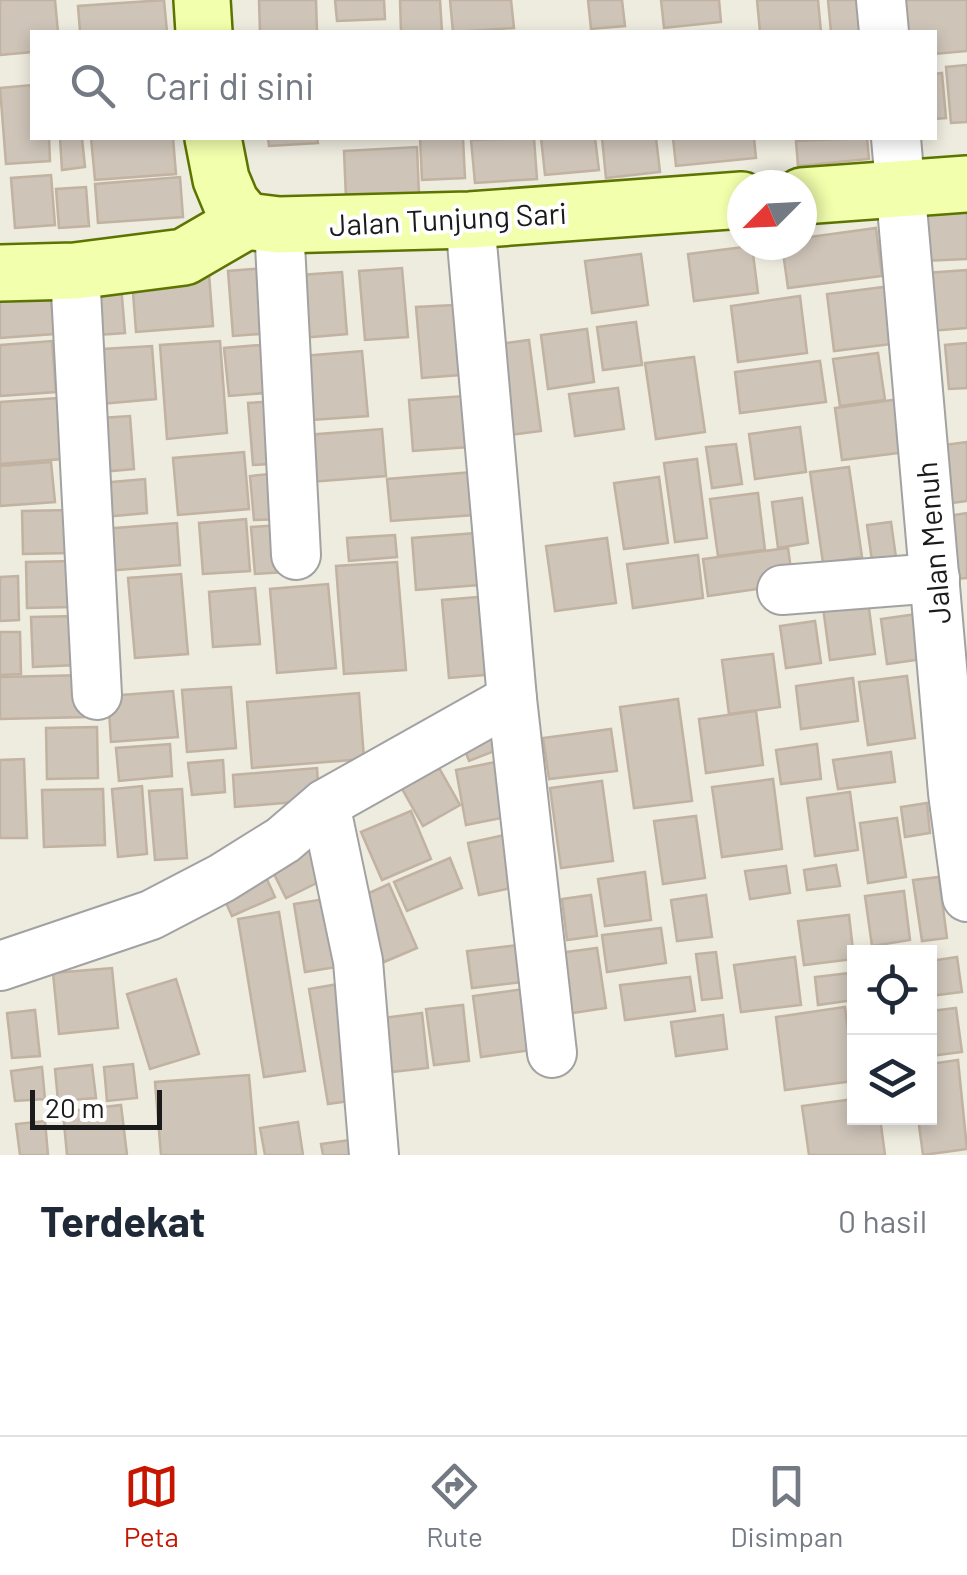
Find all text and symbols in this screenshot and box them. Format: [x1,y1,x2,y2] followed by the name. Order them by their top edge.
[30,30,937,140] search box
[65,58,120,113] icon: search
[145,62,315,108] text: Cari di sini
[727,170,817,260] north arrow
[328,194,568,242] street label: Jalan Tunjung Sari
[907,460,957,626] street label: Jalan Menuh
[847,945,937,1125] map controls
[847,945,937,1035] button: locate
[847,1035,937,1125] button: layers
[30,1085,162,1130] scale bar
[45,1090,105,1124] text: 20 m
[40,1195,205,1245] text: Terdekat
[838,1201,927,1239] text: 0 hasil
[124,1459,179,1553] tab: Peta
[426,1459,483,1553] tab: Rute
[730,1459,843,1553] tab: Disimpan

